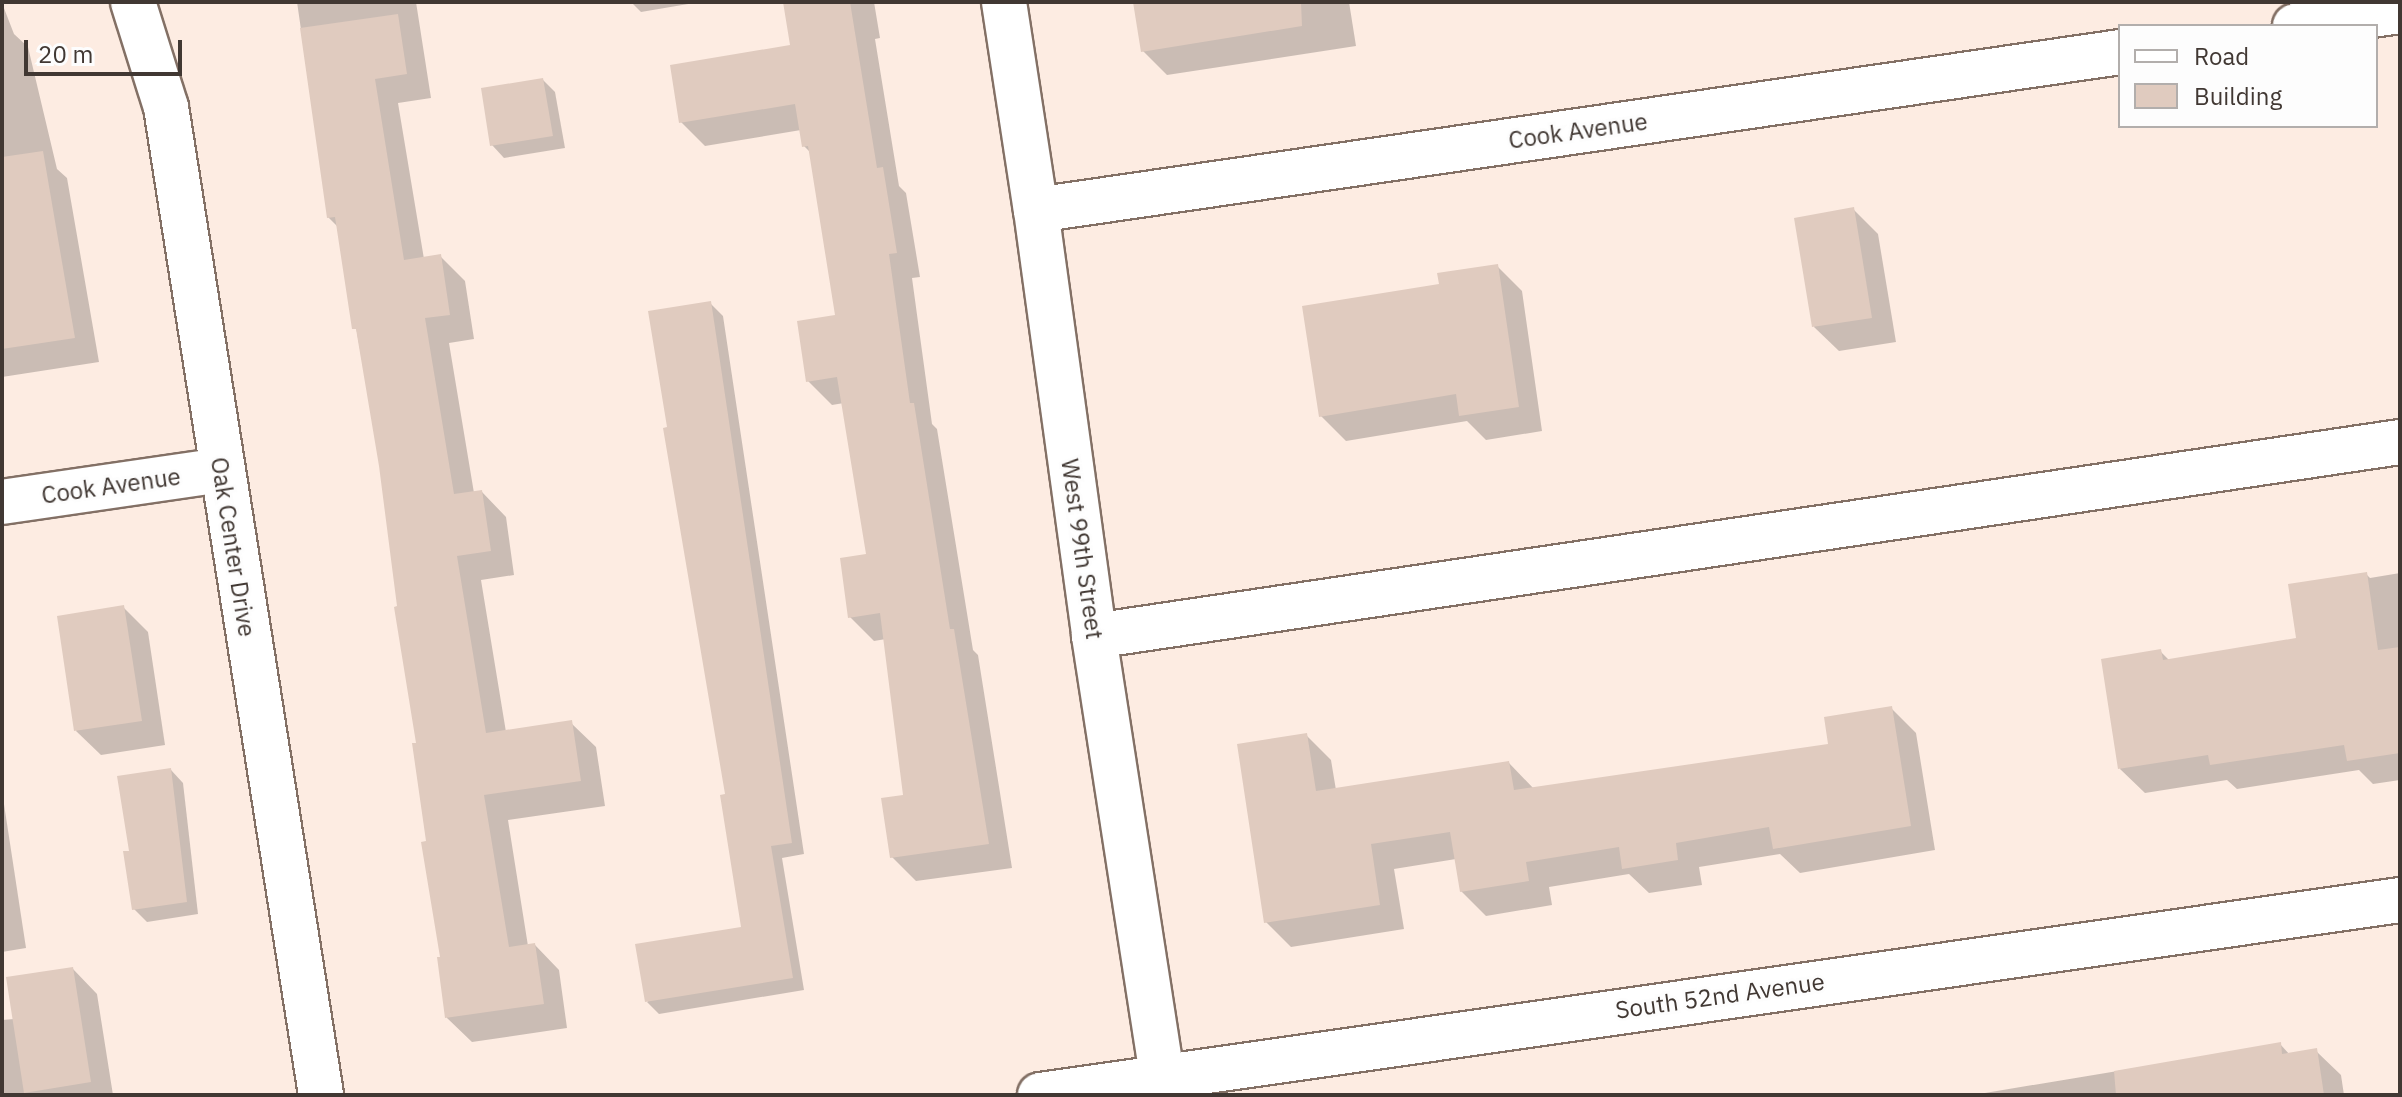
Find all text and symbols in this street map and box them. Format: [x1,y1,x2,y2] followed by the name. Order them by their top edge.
[28,24,186,74] scale bar
[2118,24,2378,128] legend
[38,38,93,70] text: 20 m
[2194,40,2249,72] text: Road
[2194,80,2282,112] text: Building
[1507,107,1649,155] street label: Cook Avenue
[205,455,261,639] street label: Oak Center Drive
[1055,457,1109,641] street label: West 99th Street
[40,462,182,510] street label: Cook Avenue
[1614,967,1826,1025] street label: South 52nd Avenue

